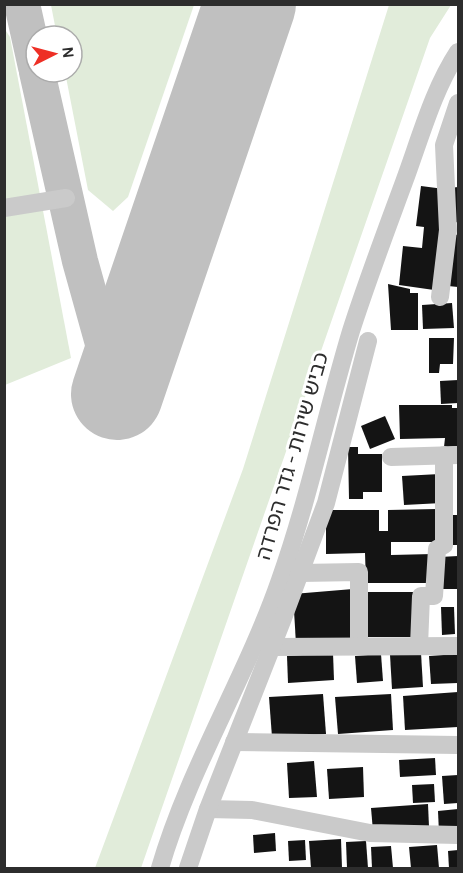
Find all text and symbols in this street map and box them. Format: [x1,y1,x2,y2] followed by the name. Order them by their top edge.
[24,24,84,84] north arrow
[58,46,78,59] text: N
[251,349,333,563] street label: כביש שירות - גדר הפרדה

